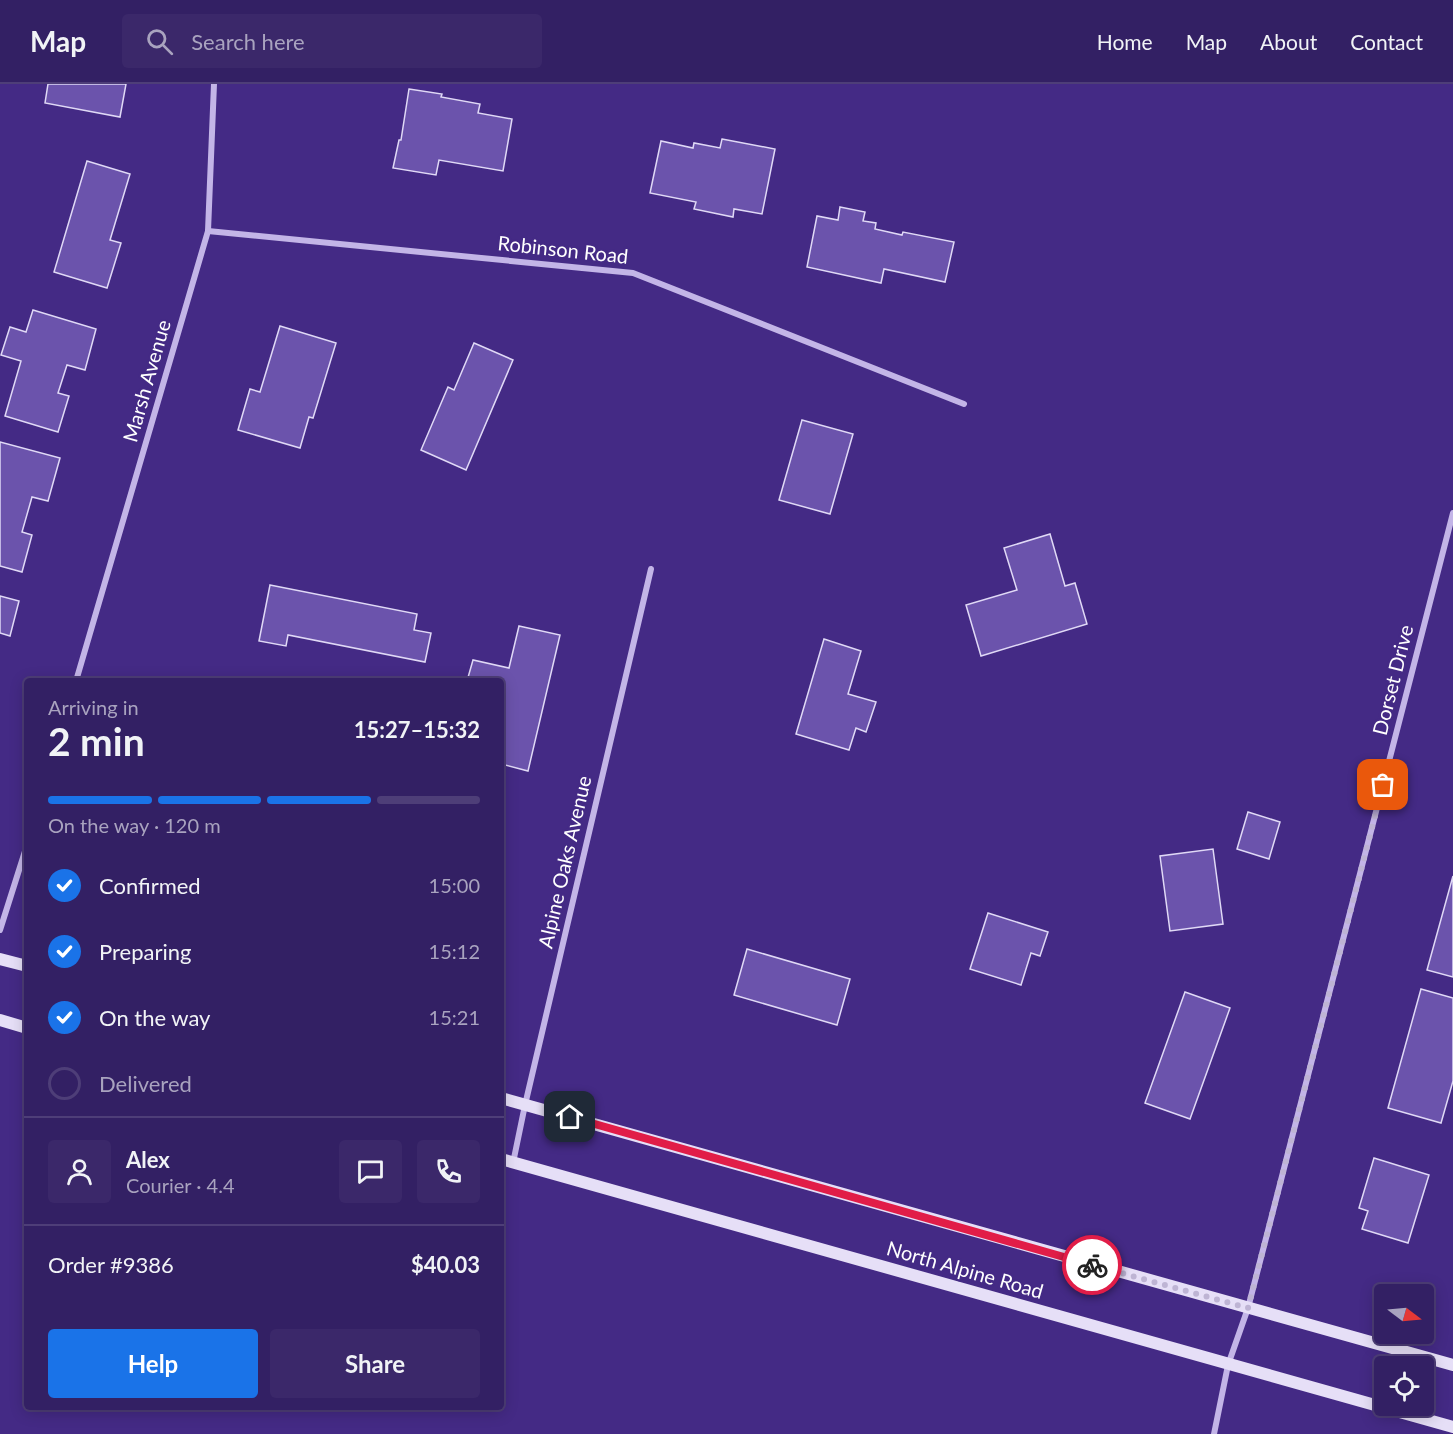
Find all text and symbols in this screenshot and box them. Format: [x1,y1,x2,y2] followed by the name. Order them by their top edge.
[122,14,542,68] search box
[30,24,86,58] text: Map
[143,25,176,58] icon: search
[191,28,305,55] text: Search here
[1097,29,1153,54] text: Home
[1186,29,1227,54] text: Map
[1260,29,1317,54] text: About
[1350,29,1423,54] text: Contact
[497,230,630,268] street label: Robinson Road
[117,317,175,445] street label: Marsh Avenue
[1367,622,1417,737] street label: Dorset Drive
[48,695,139,719] text: Arriving in
[354,716,480,743] text: 15:27–15:32
[48,718,145,764] text: 2 min
[1357,759,1408,810] pin
[1366,768,1399,801] icon: bag
[533,773,596,950] street label: Alpine Oaks Avenue
[48,813,221,837] text: On the way · 120 m
[48,869,81,902] icon: check
[99,872,201,899] text: Confirmed
[429,873,480,897] text: 15:00
[48,935,81,968] icon: check
[99,938,191,965] text: Preparing
[429,939,480,963] text: 15:12
[48,1001,81,1034] icon: check
[99,1004,210,1031] text: On the way
[429,1005,480,1029] text: 15:21
[99,1070,192,1097] text: Delivered
[544,1091,595,1142] pin
[553,1100,586,1133] icon: home
[48,1140,111,1203] button: person
[339,1140,402,1203] button: chat
[417,1140,480,1203] button: phone
[126,1146,170,1173] text: Alex
[126,1173,235,1197] text: Courier · 4.4
[884,1235,1046,1303] street label: North Alpine Road
[1062,1235,1122,1295] courier
[1076,1249,1109,1282] icon: bike
[48,1251,174,1278] text: Order #9386
[411,1251,480,1278] text: $40.03
[1374,1284,1434,1344] north arrow
[1374,1284,1434,1416] map controls
[48,1329,258,1398] button: Help
[270,1329,480,1398] button: Share
[1374,1356,1434,1416] button: locate

